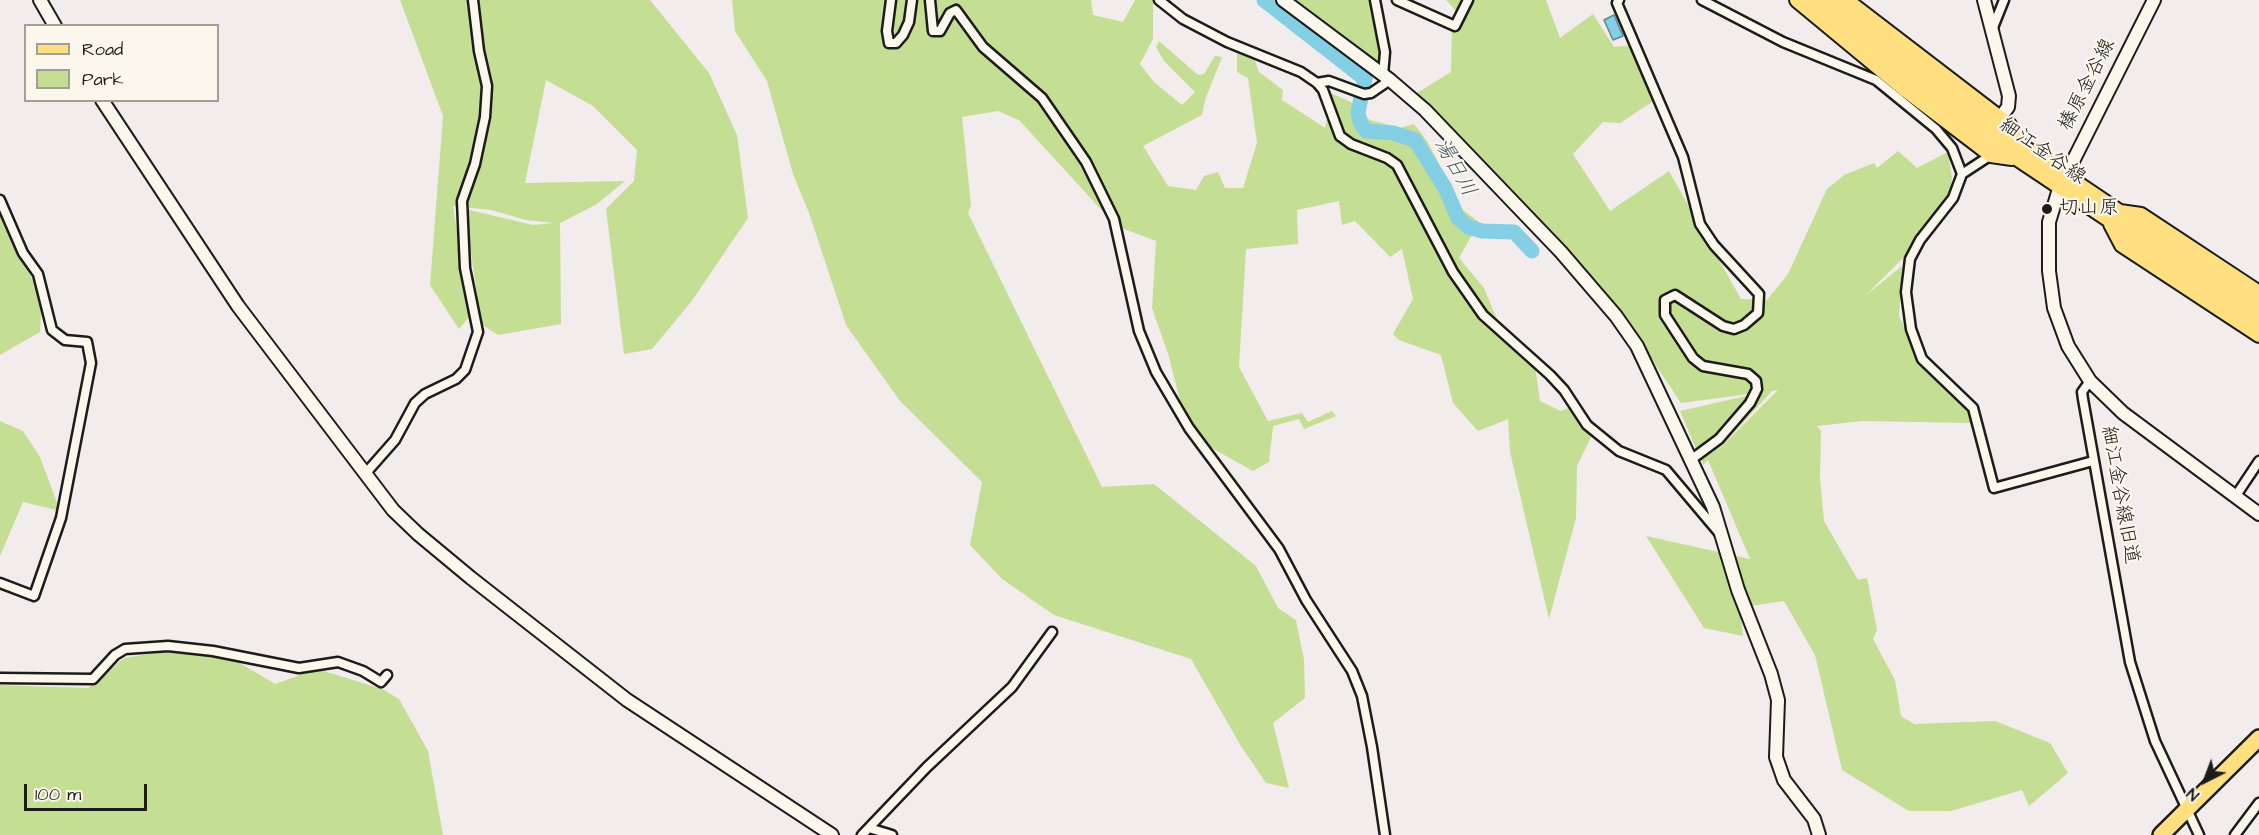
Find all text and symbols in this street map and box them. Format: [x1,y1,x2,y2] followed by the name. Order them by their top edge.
[24,24,219,102] legend
[2055,35,2121,135] street label: 榛原金谷線
[82,37,123,62] text: Road
[82,67,124,92] text: Park
[1994,113,2090,191] street label: 細江金谷線
[1428,134,1480,202] water label: 湯日川
[2059,197,2119,221] place label: 切山原
[2040,202,2054,216] marker: 切山原
[2095,424,2143,566] street label: 細江金谷線旧道
[2175,751,2235,811] north arrow
[27,772,150,810] scale bar
[35,782,81,807] text: 100 m
[2182,783,2204,806] text: N

